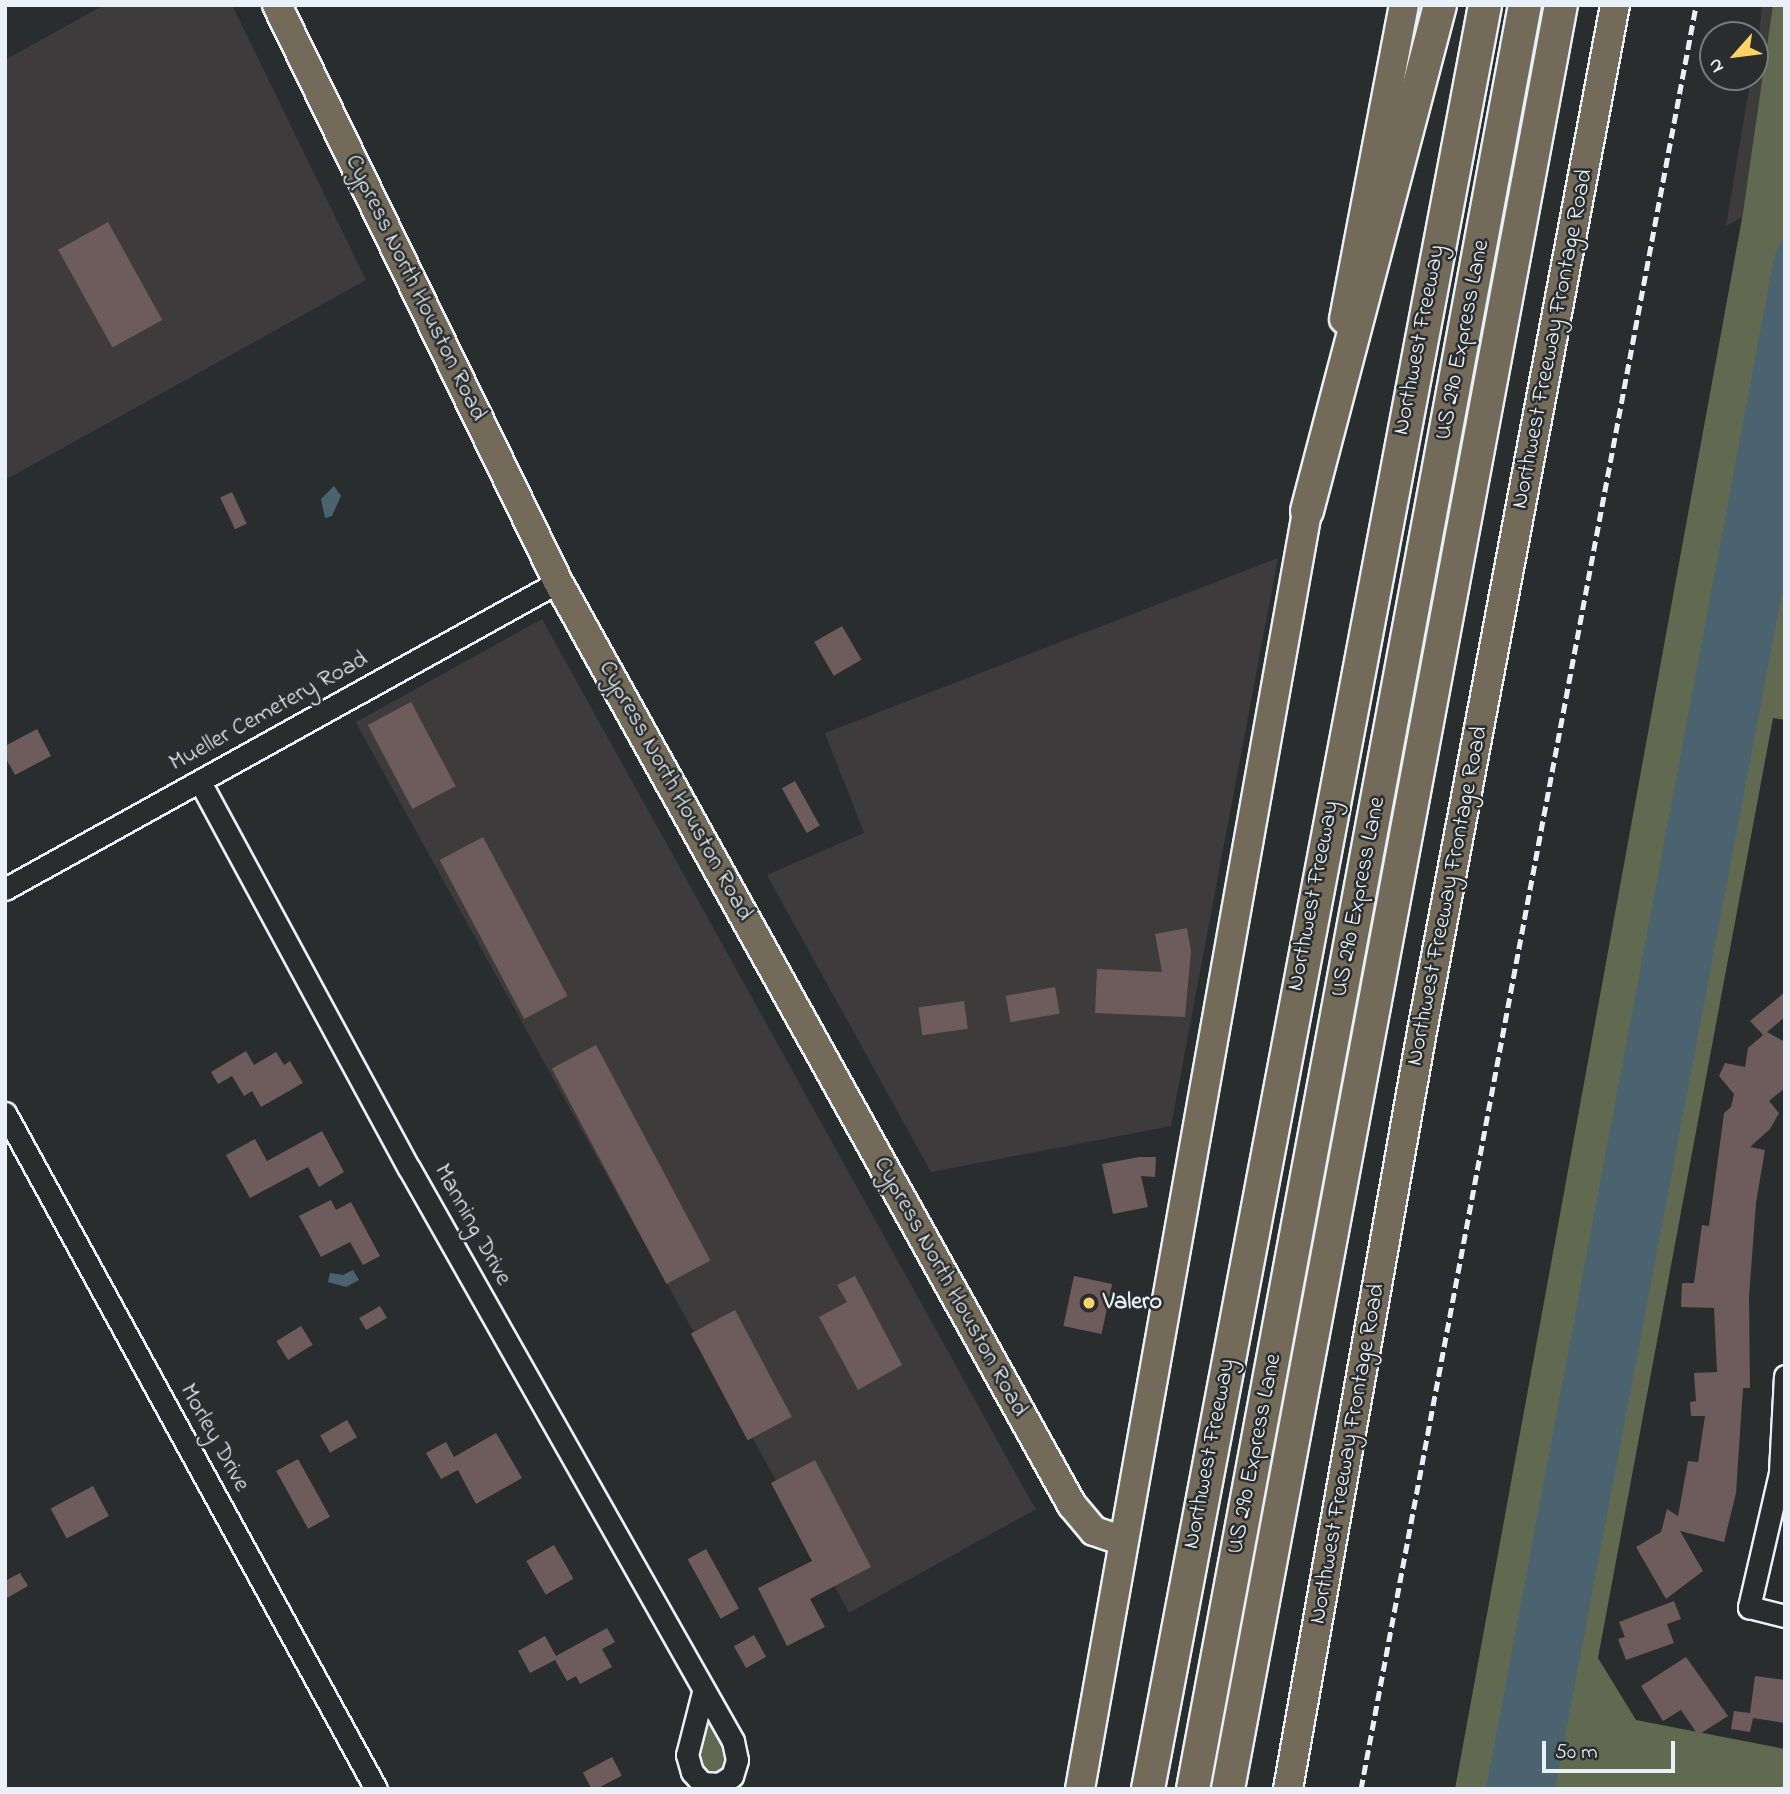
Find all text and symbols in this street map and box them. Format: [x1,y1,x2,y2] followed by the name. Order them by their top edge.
[1699,21,1769,91] north arrow
[1702,53,1732,77] text: N
[338,150,492,426] street label: Cypress North Houston Road
[1506,167,1600,511] street label: Northwest Freeway Frontage Road
[1429,237,1497,443] street label: US 290 Express Lane
[1387,243,1453,437] street label: Northwest Freeway
[165,646,373,778] street label: Mueller Cemetery Road
[591,656,759,926] street label: Cypress North Houston Road
[1401,724,1495,1068] street label: Northwest Freeway Frontage Road
[1325,794,1393,1000] street label: US 290 Express Lane
[1281,799,1347,993] street label: Northwest Freeway
[866,1152,1034,1422] street label: Cypress North Houston Road
[427,1159,517,1291] street label: Manning Drive
[1304,1282,1392,1626] street label: Northwest Freeway Frontage Road
[1103,1289,1162,1317] place label: Valero
[1081,1295,1097,1311] marker: Valero
[1221,1351,1289,1557] street label: US 290 Express Lane
[1177,1357,1243,1551] street label: Northwest Freeway
[173,1379,255,1497] street label: Morley Drive
[1545,1728,1678,1772] scale bar
[1555,1738,1598,1768] text: 50 m

